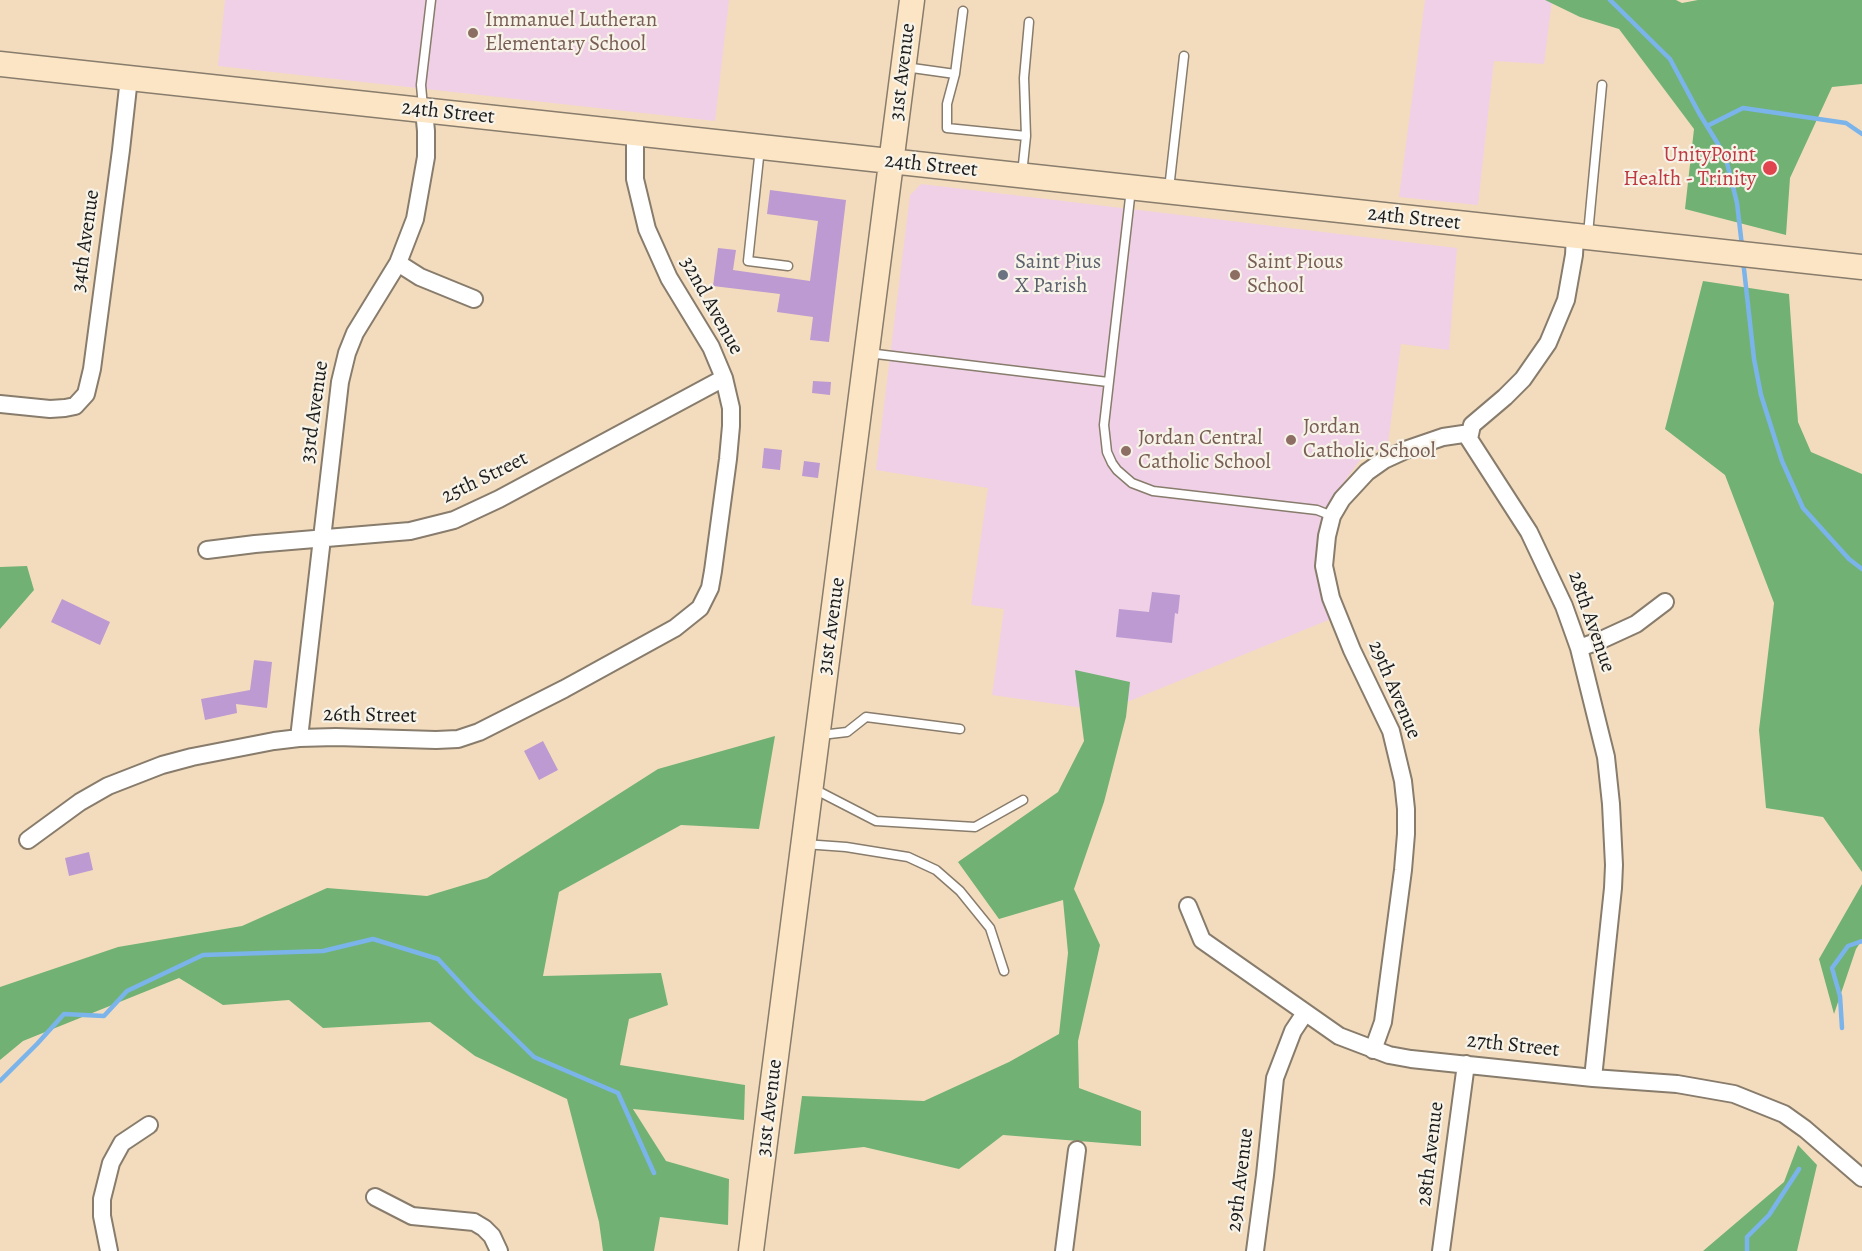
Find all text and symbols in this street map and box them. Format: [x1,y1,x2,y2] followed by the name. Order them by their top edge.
[485,8,657,58] place label: Immanuel Lutheran Elementary School
[885,22,921,122] street label: 31st Avenue
[466,26,480,40] marker: Immanuel Lutheran Elementary School
[400,96,496,130] street label: 24th Street
[1623,143,1756,193] place label: UnityPoint Health - Trinity
[883,149,979,183] street label: 24th Street
[1761,159,1779,177] marker: UnityPoint Health - Trinity
[66,188,106,294] street label: 34th Avenue
[1366,202,1462,236] street label: 24th Street
[1015,250,1101,300] place label: Saint Pius X Parish
[1247,250,1344,300] place label: Saint Pious School
[674,253,748,359] street label: 32nd Avenue
[996,268,1010,282] marker: Saint Pius X Parish
[1228,268,1242,282] marker: Saint Pious School
[295,359,335,465] street label: 33rd Avenue
[1303,415,1436,465] place label: Jordan Catholic School
[1138,426,1271,476] place label: Jordan Central Catholic School
[1284,433,1298,447] marker: Jordan Catholic School
[1119,444,1133,458] marker: Jordan Central Catholic School
[438,446,532,510] street label: 25th Street
[1562,568,1620,676] street label: 28th Avenue
[813,576,851,676] street label: 31st Avenue
[1362,637,1426,743] street label: 29th Avenue
[323,703,417,729] street label: 26th Street
[1466,1029,1560,1063] street label: 27th Street
[752,1058,788,1158] street label: 31st Avenue
[1412,1100,1450,1208] street label: 28th Avenue
[1222,1127,1260,1233] street label: 29th Avenue

